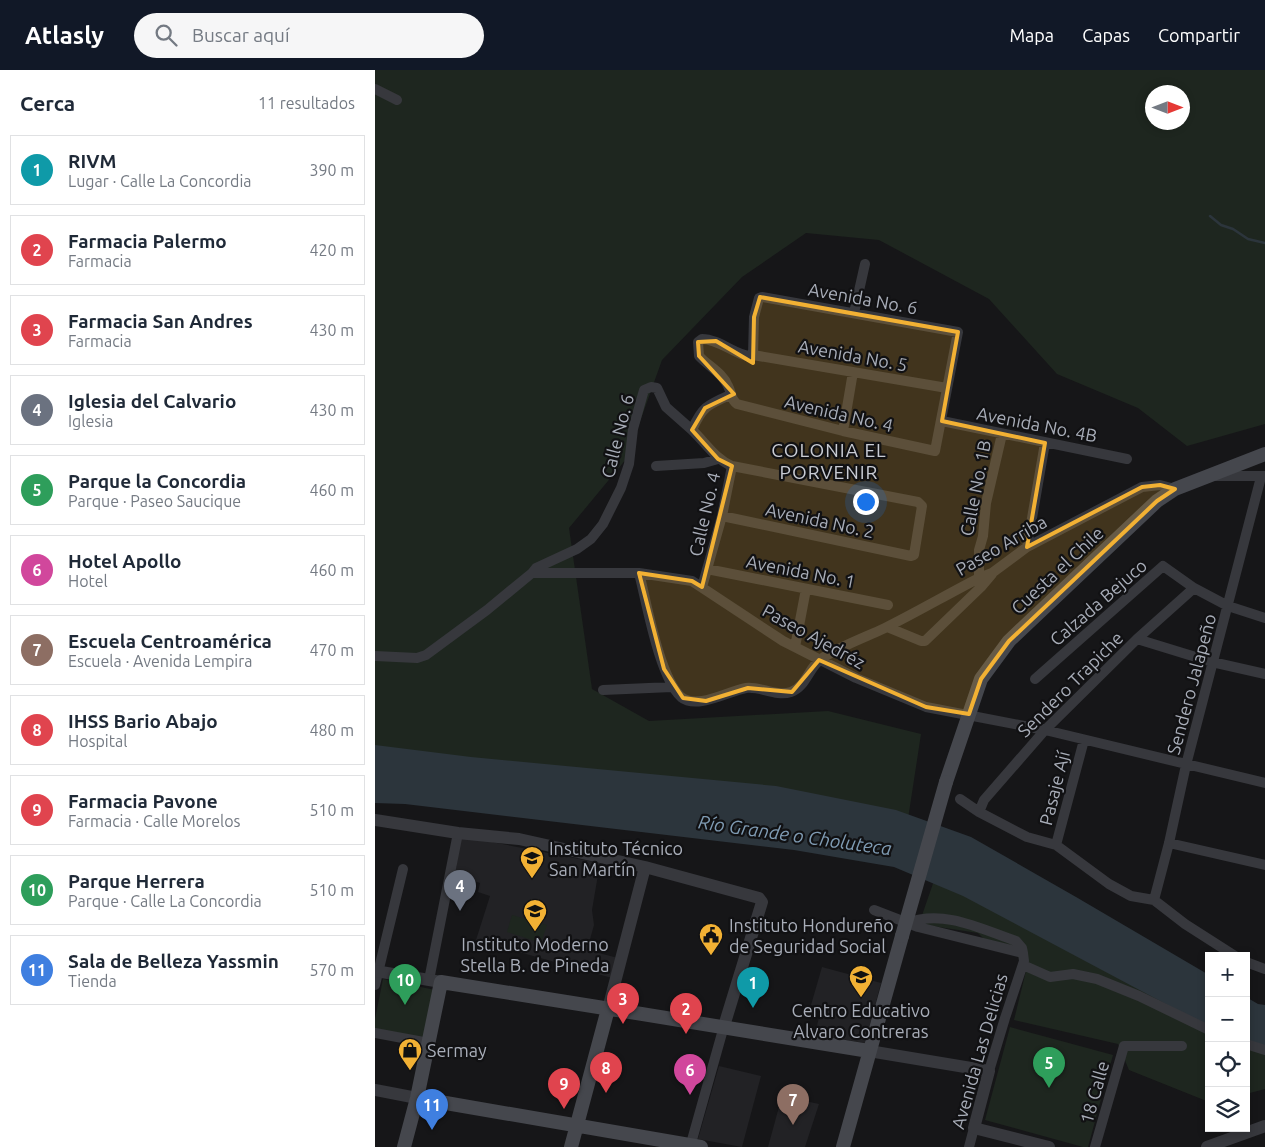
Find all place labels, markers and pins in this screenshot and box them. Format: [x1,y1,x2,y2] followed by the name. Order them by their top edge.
[549,838,683,879] place label: Instituto Técnico San Martín
[519,845,545,879] school or university icon: Instituto Técnico San Martín
[444,870,476,911] pin: 4
[522,898,548,932] school or university icon: Instituto Moderno Stella B. de Pineda
[729,915,894,956] place label: Instituto Hondureño de Seguridad Social
[698,922,724,956] public building icon: Instituto Hondureño de Seguridad Social
[461,934,609,975] place label: Instituto Moderno Stella B. de Pineda
[389,964,421,1005] pin: 10
[848,964,874,998] school or university icon: Centro Educativo Alvaro Contreras
[737,967,769,1008] pin: 1
[607,983,639,1024] pin: 3
[670,993,702,1034] pin: 2
[792,1000,930,1041] place label: Centro Educativo Alvaro Contreras
[397,1037,423,1071] shop icon: Sermay
[427,1040,487,1060] place label: Sermay
[1033,1047,1065,1088] pin: 5
[590,1052,622,1093] pin: 8
[674,1054,706,1095] pin: 6
[548,1068,580,1109] pin: 9
[777,1084,809,1125] pin: 7
[416,1089,448,1130] pin: 11

